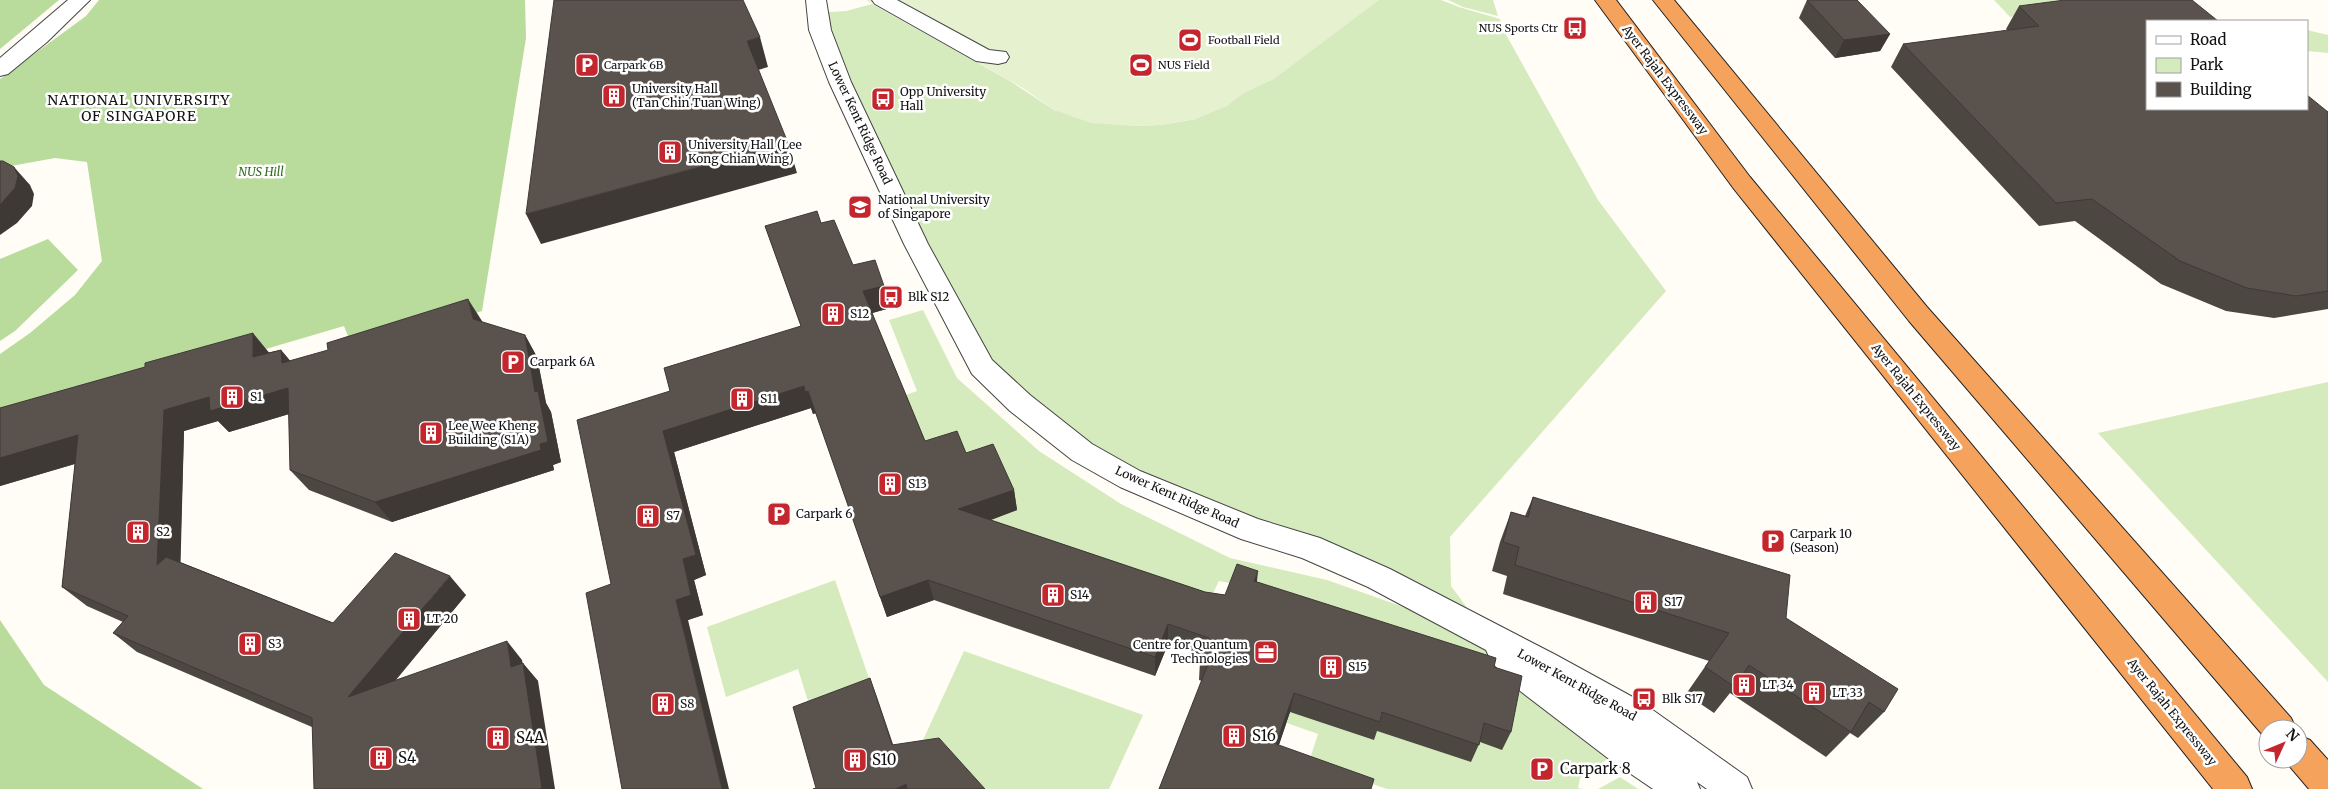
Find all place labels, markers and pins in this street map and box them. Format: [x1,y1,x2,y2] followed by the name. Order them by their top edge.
[1562,15,1588,41] bus stop icon: NUS Sports Ctr
[1479,21,1558,35] place label: NUS Sports Ctr
[1177,27,1203,53] sports icon: Football Field
[1208,33,1280,47] place label: Football Field
[574,52,600,78] parking icon: Carpark 6B
[1128,52,1154,78] sports icon: NUS Field
[604,58,664,72] place label: Carpark 6B
[1158,58,1210,72] place label: NUS Field
[632,81,761,110] place label: University Hall (Tan Chin Tuan Wing)
[601,83,627,109] building icon: University Hall (Tan Chin Tuan Wing)
[900,84,986,113] place label: Opp University Hall
[870,86,896,112] bus stop icon: Opp University Hall
[688,137,802,166] place label: University Hall (Lee Kong Chian Wing)
[657,139,683,165] building icon: University Hall (Lee Kong Chian Wing)
[878,192,990,221] place label: National University of Singapore
[847,194,873,220] school or university icon: National University of Singapore
[878,284,904,310] bus stop icon: Blk S12
[908,289,949,304] place label: Blk S12
[820,301,846,327] building icon: S12
[850,306,869,321] place label: S12
[500,349,526,375] parking icon: Carpark 6A
[530,354,595,369] place label: Carpark 6A
[219,384,245,410] building icon: S1
[729,386,755,412] building icon: S11
[250,389,263,404] place label: S1
[760,391,778,406] place label: S11
[448,418,537,447] place label: Lee Wee Kheng Building (S1A)
[418,420,444,446] building icon: Lee Wee Kheng Building (S1A)
[877,471,903,497] building icon: S13
[908,476,927,491] place label: S13
[766,501,792,527] parking icon: Carpark 6
[635,503,661,529] building icon: S7
[796,506,853,521] place label: Carpark 6
[666,508,680,523] place label: S7
[125,519,151,545] building icon: S2
[156,524,170,539] place label: S2
[1790,526,1852,555] place label: Carpark 10 (Season)
[1760,528,1786,554] parking icon: Carpark 10 (Season)
[1040,582,1066,608] building icon: S14
[1070,587,1090,602] place label: S14
[1633,589,1659,615] building icon: S17
[1664,594,1683,609] place label: S17
[396,606,422,632] building icon: LT 20
[426,611,458,626] place label: LT 20
[237,631,263,657] building icon: S3
[268,636,282,651] place label: S3
[1133,637,1248,666] place label: Centre for Quantum Technologies
[1253,639,1279,665] office icon: Centre for Quantum Technologies
[1318,654,1344,680] building icon: S15
[1348,659,1367,674] place label: S15
[1731,672,1757,698] building icon: LT 34
[1762,677,1794,692] place label: LT 34
[1801,680,1827,706] building icon: LT 33
[1832,685,1863,700] place label: LT 33
[1631,686,1657,712] bus stop icon: Blk S17
[650,691,676,717] building icon: S8
[1662,691,1703,706] place label: Blk S17
[680,696,694,711] place label: S8
[1221,723,1247,749] building icon: S16
[485,725,511,751] building icon: S4A
[1252,726,1276,745] place label: S16
[516,728,545,747] place label: S4A
[368,745,394,771] building icon: S4
[842,747,868,773] building icon: S10
[398,748,416,767] place label: S4
[872,750,896,769] place label: S10
[1529,756,1555,782] parking icon: Carpark 8
[1560,759,1631,778] place label: Carpark 8

